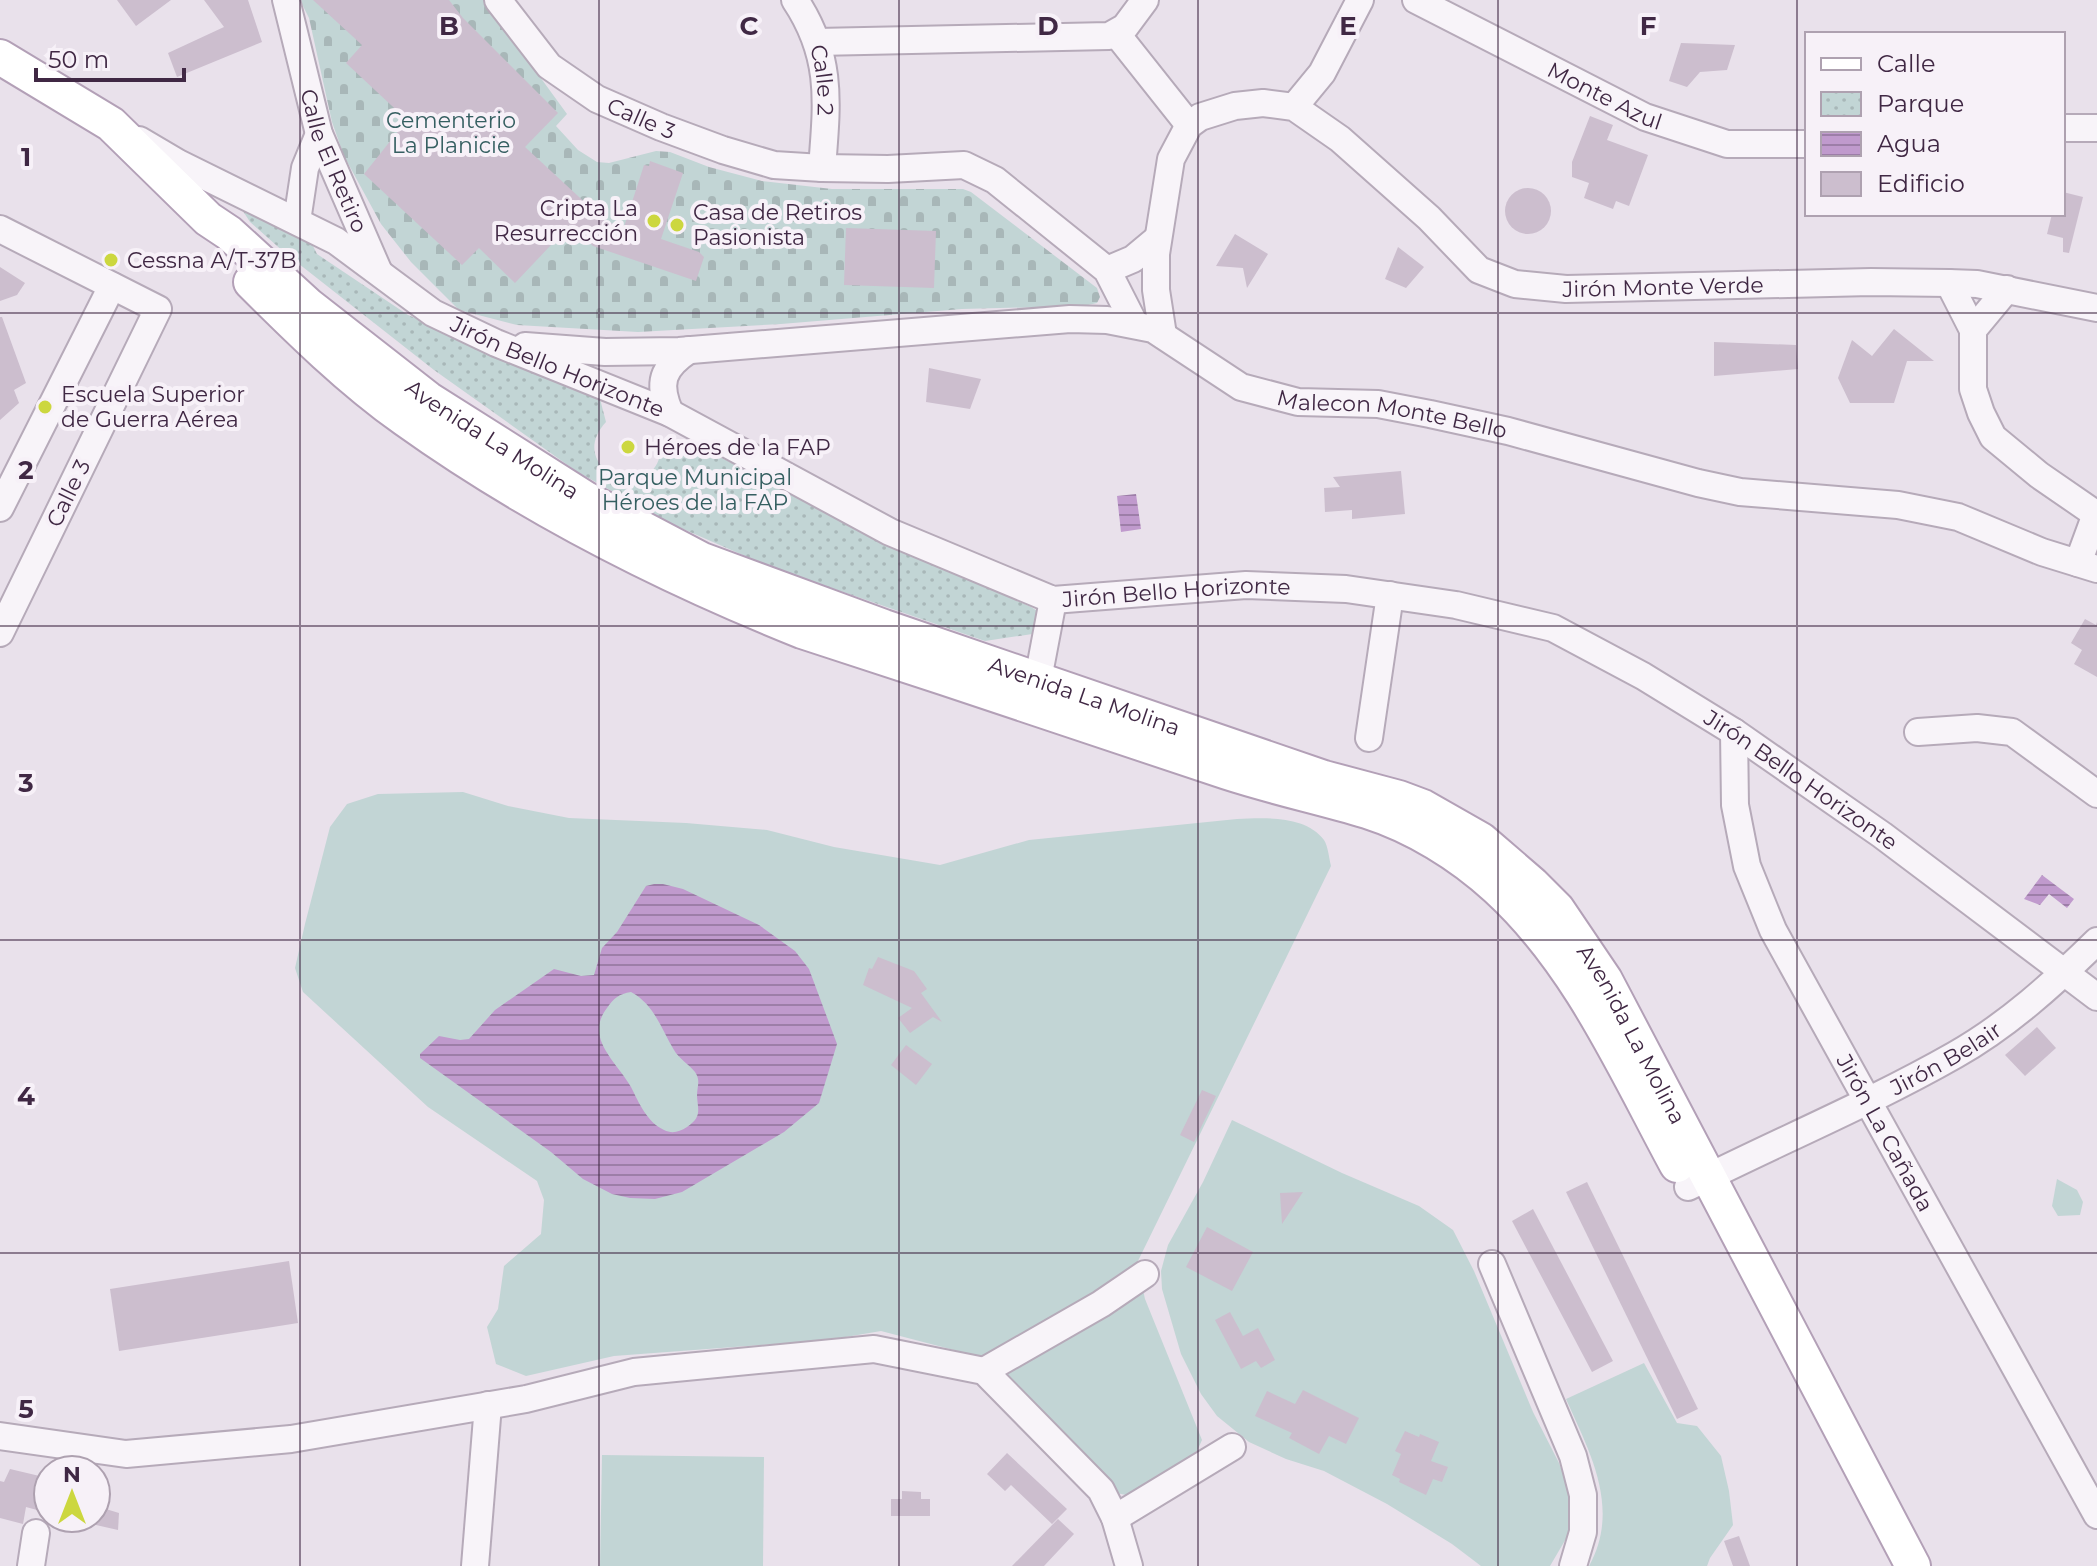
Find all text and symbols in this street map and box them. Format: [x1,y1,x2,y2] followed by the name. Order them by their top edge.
[439,10,459,42] text: B
[740,10,759,42] text: C
[1037,10,1059,42] text: D
[1339,10,1357,42] text: E
[1640,10,1656,42] text: F
[36,32,184,82] scale bar
[1805,32,2065,216] legend
[804,41,839,116] street label: Calle 2
[48,45,109,74] text: 50 m
[1877,49,1935,78] text: Calle
[1543,56,1666,136] street label: Monte Azul
[294,86,373,237] street label: Calle El Retiro
[1877,89,1964,118] text: Parque
[603,92,679,145] street label: Calle 3
[386,107,516,159] park label: Cementerio La Planicie
[1877,129,1941,158] text: Agua
[21,141,31,173] text: 1
[1877,169,1965,198] text: Edificio
[494,195,638,247] place label: Cripta La Resurrección
[693,199,862,251] place label: Casa de Retiros Pasionista
[645,212,663,230] marker: Cripta La Resurrección
[668,216,686,234] marker: Casa de Retiros Pasionista
[127,247,297,274] place label: Cessna A/T-37B
[102,251,120,269] marker: Cessna A/T-37B
[1561,271,1764,303] street label: Jirón Monte Verde
[445,310,668,423] street label: Jirón Bello Horizonte
[400,374,584,505] street label: Avenida La Molina
[61,381,245,433] place label: Escuela Superior de Guerra Aérea
[1274,384,1510,444] street label: Malecon Monte Bello
[36,398,54,416] marker: Escuela Superior de Guerra Aérea
[644,434,831,461] place label: Héroes de la FAP
[619,438,637,456] marker: Héroes de la FAP
[18,454,34,486] text: 2
[41,455,96,531] street label: Calle 3
[598,464,792,516] park label: Parque Municipal Héroes de la FAP
[1060,572,1291,613] street label: Jirón Bello Horizonte
[985,651,1184,742] street label: Avenida La Molina
[1698,704,1903,856] street label: Jirón Bello Horizonte
[17,767,34,799] text: 3
[1571,940,1691,1129] street label: Avenida La Molina
[1885,1016,2007,1102] street label: Jirón Belair
[1830,1049,1939,1216] street label: Jirón La Cañada
[17,1080,35,1112] text: 4
[18,1393,34,1425] text: 5
[32,1454,112,1534] north arrow
[63,1461,81,1488] text: N

